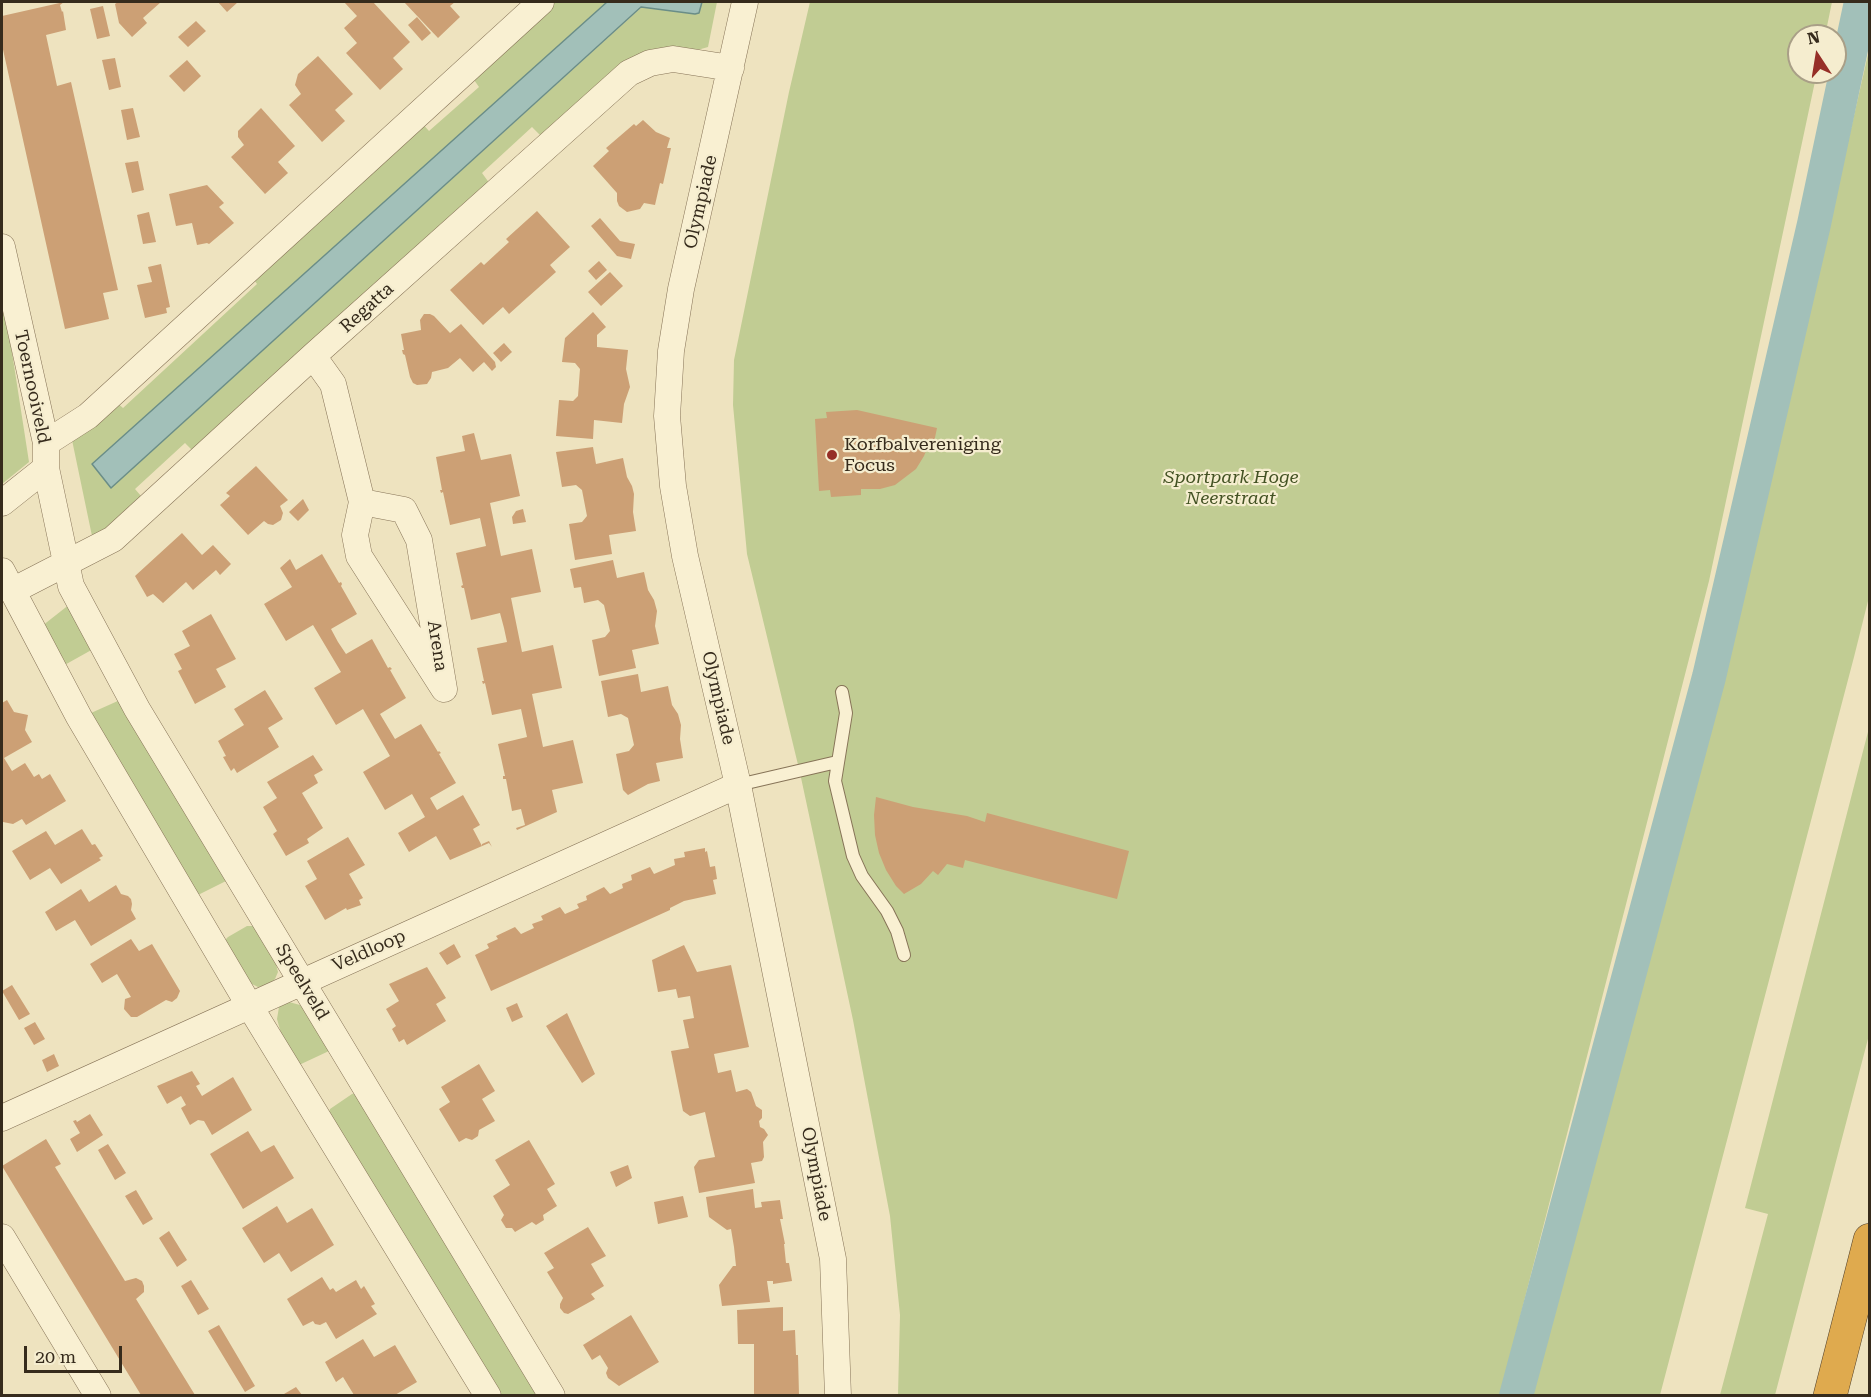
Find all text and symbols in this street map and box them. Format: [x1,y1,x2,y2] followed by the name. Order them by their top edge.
[1787,24,1847,84] north arrow
[1806,27,1822,48] text: N
[680,153,722,251] street label: Olympiade
[336,278,398,338] street label: Regatta
[9,328,55,446] street label: Toernooiveld
[844,434,1001,476] place label: Korfbalvereniging Focus
[825,448,839,462] marker: Korfbalvereniging Focus
[1163,467,1299,510] park label: Sportpark Hoge Neerstraat
[422,619,452,673] street label: Arena
[697,649,739,747] street label: Olympiade
[329,925,409,977] street label: Veldloop
[271,940,333,1024] street label: Speelveld
[796,1125,836,1223] street label: Olympiade
[27,1334,124,1372] scale bar
[35,1346,76,1367] text: 20 m

